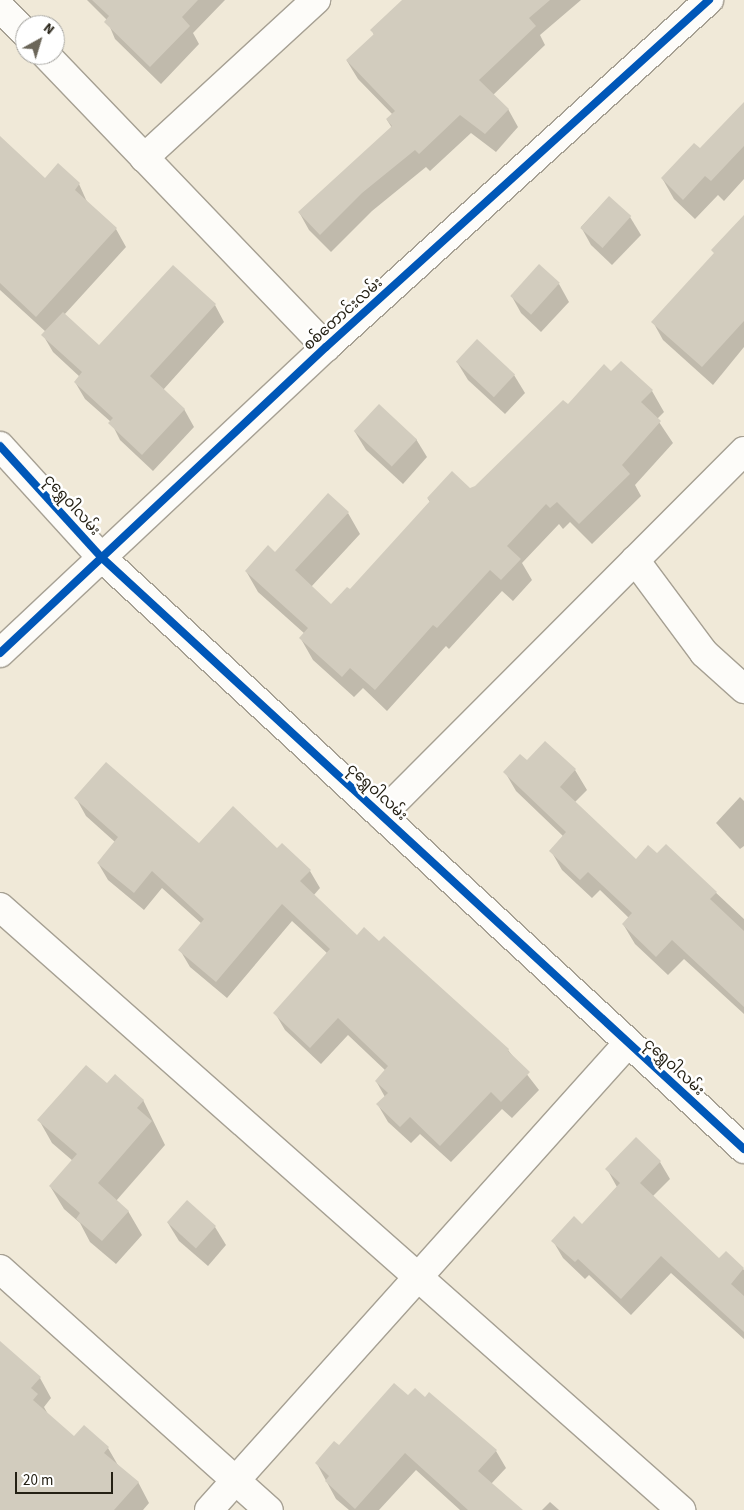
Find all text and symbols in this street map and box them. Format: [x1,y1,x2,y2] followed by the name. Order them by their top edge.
[15,15,65,65] north arrow
[39,18,59,40] text: N
[300,274,386,354] street label: စစ်တောင်းလမ်း
[40,471,104,539] street label: ငုရွှေဝါလမ်း
[343,760,411,824] street label: ငုရွှေဝါလမ်း
[640,1035,708,1099] street label: ငုရွှေဝါလမ်း
[18,1462,115,1494] scale bar
[23,1470,53,1491] text: 20 m

